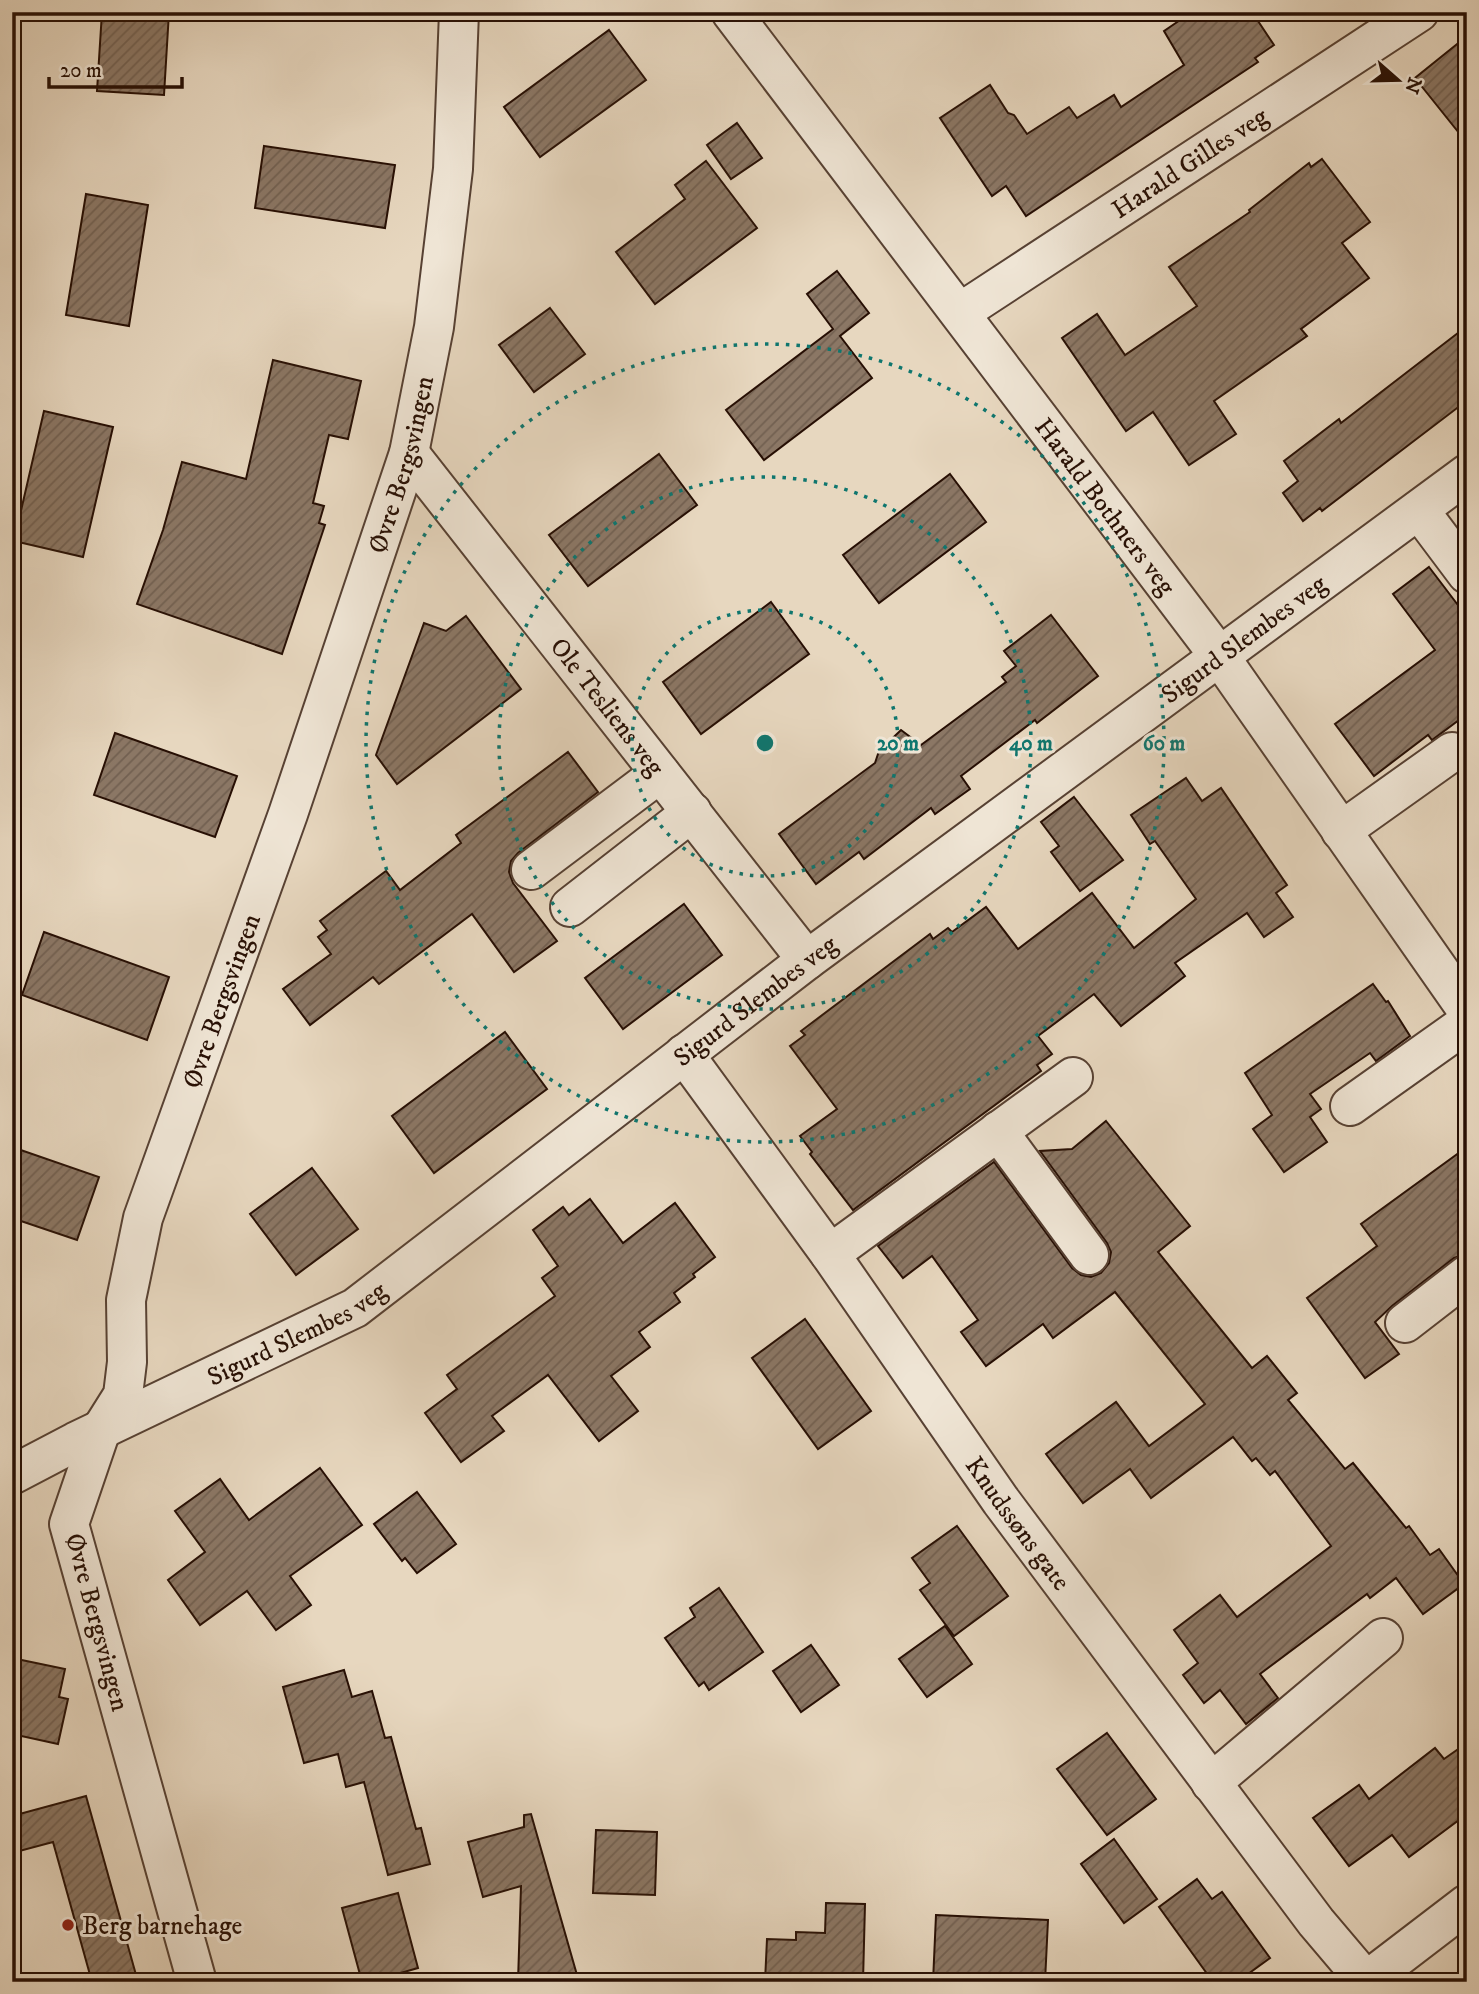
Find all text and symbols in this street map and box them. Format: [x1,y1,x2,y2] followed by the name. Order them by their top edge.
[49,46,182,90] scale bar
[1364,46,1434,116] north arrow
[60,58,102,84] text: 20 m
[1399,74,1426,97] text: N
[1106,100,1275,227] street label: Harald Gilles veg
[362,373,442,558] street label: Øvre Bergsvingen
[1027,412,1182,603] street label: Harald Bothners veg
[1155,568,1334,712] street label: Sigurd Slembes veg
[542,631,671,783] street label: Ole Tesliens veg
[753,731,777,755] centre of rings
[877,731,919,757] text: 20 m
[1009,731,1053,757] text: 40 m
[1143,731,1185,757] text: 60 m
[176,909,269,1093] street label: Øvre Bergsvingen
[667,928,844,1075] street label: Sigurd Slembes veg
[202,1274,394,1394] street label: Sigurd Slembes veg
[957,1450,1077,1597] street label: Knudssøns gate
[57,1530,136,1715] street label: Øvre Bergsvingen
[82,1910,242,1943] place label: Berg barnehage
[60,1917,76,1933] marker: Berg barnehage

